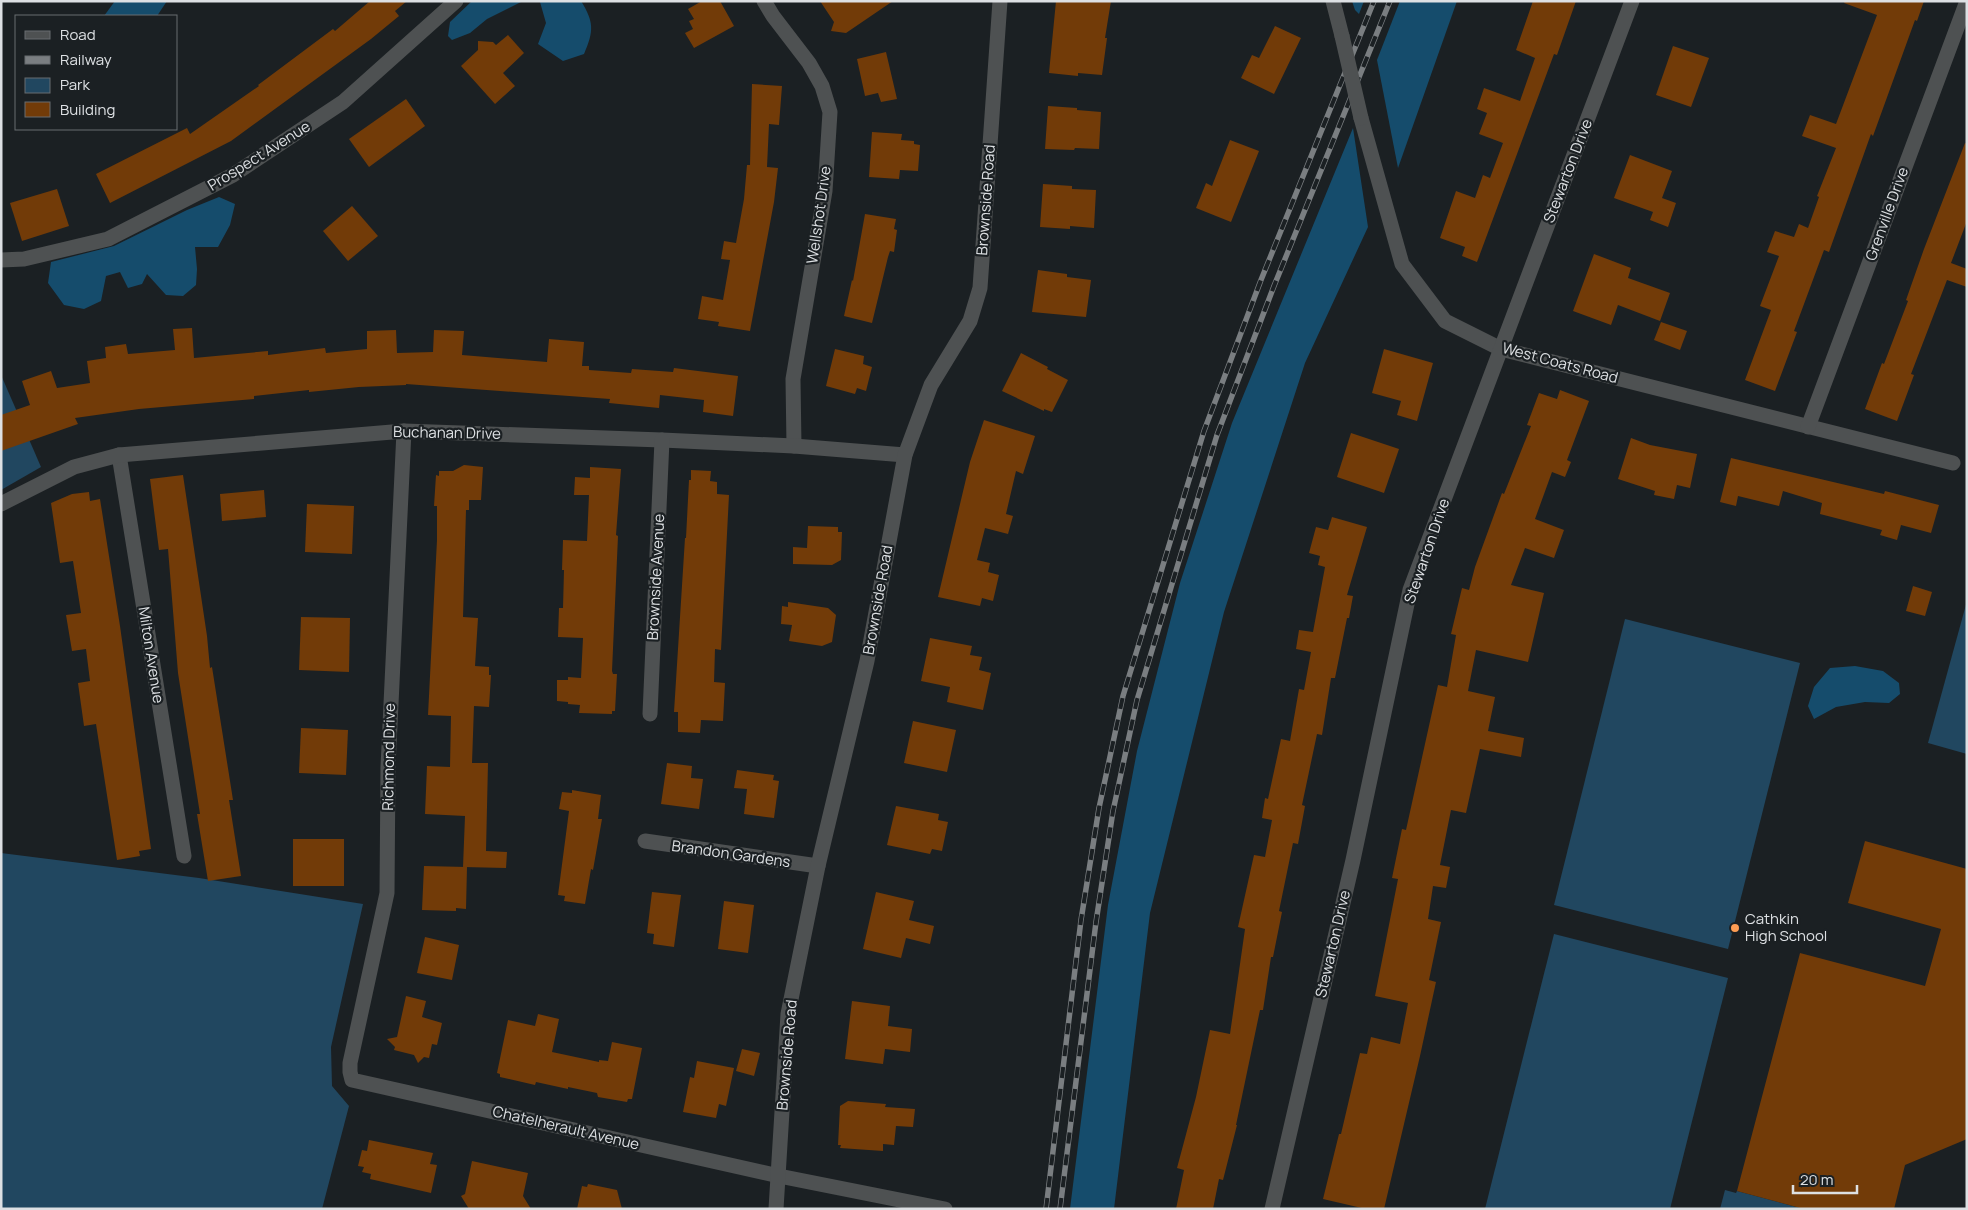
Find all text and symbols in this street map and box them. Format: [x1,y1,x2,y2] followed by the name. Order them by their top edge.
[15,15,178,130] legend
[60,24,96,45] text: Road
[60,49,112,70] text: Railway
[60,74,90,95] text: Park
[60,99,115,120] text: Building
[203,115,314,196] street label: Prospect Avenue
[1538,116,1597,226] street label: Stewarton Drive
[971,144,1000,256] street label: Brownside Road
[801,164,836,265] street label: Wellshot Drive
[1860,164,1913,264] street label: Grenville Drive
[1500,337,1620,388] street label: West Coats Road
[393,421,501,444] street label: Buchanan Drive
[1399,495,1454,606] street label: Stewarton Drive
[642,513,669,641] street label: Brownside Avenue
[858,543,897,656] street label: Brownside Road
[133,605,170,705] street label: Milton Avenue
[377,703,400,811] street label: Richmond Drive
[670,835,792,872] street label: Brandon Gardens
[1310,888,1355,1000] street label: Stewarton Drive
[1745,908,1827,946] place label: Cathkin High School
[1729,922,1741,934] marker: Cathkin High School
[771,999,802,1111] street label: Brownside Road
[491,1100,642,1155] street label: Chatelherault Avenue
[1793,1162,1857,1194] scale bar
[1800,1169,1833,1190] text: 20 m

